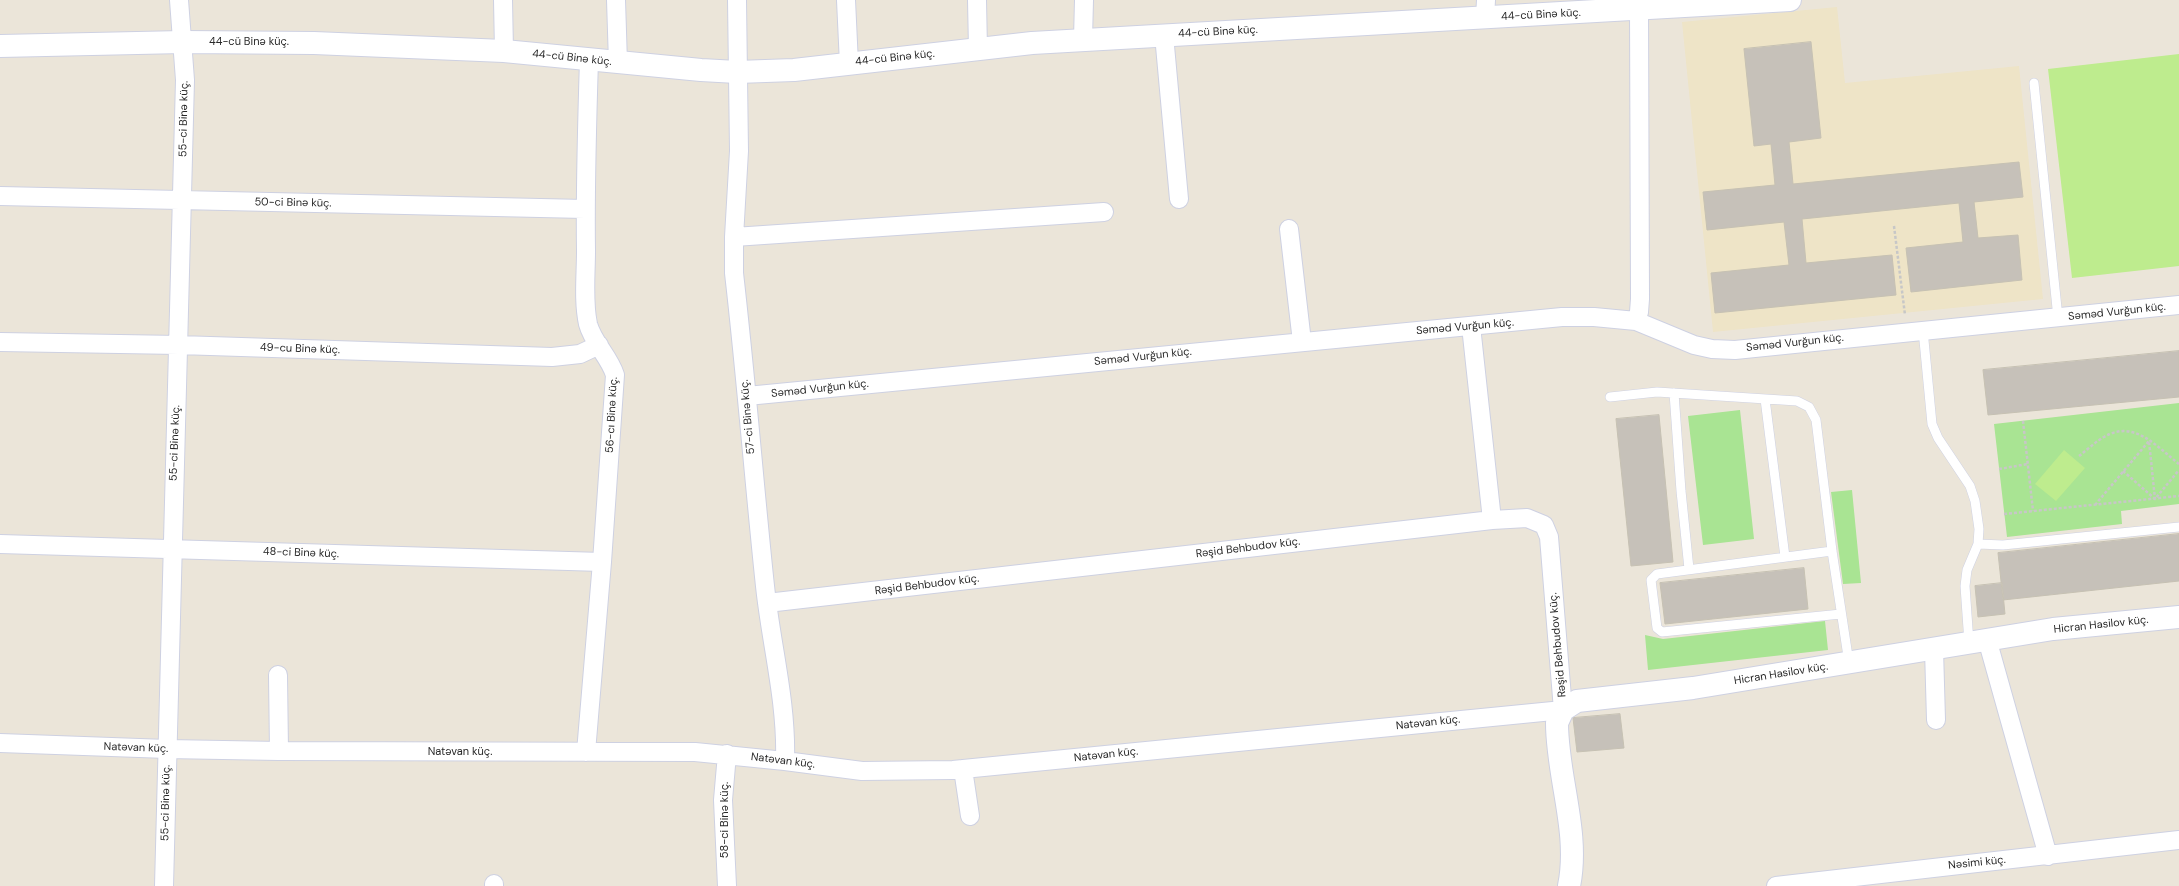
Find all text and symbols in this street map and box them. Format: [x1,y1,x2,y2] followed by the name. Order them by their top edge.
[1501,6,1581,24] street label: 44-cü Binə küç.
[1178,23,1258,41] street label: 44-cü Binə küç.
[209,35,289,49] street label: 44-cü Binə küç.
[532,47,612,69] street label: 44-cü Binə küç.
[855,47,935,69] street label: 44-cü Binə küç.
[177,81,191,157] street label: 55-ci Binə küç.
[254,196,332,210] street label: 50-ci Binə küç.
[2068,300,2166,324] street label: Səməd Vurğun küç.
[1416,316,1514,338] street label: Səməd Vurğun küç.
[1746,331,1844,355] street label: Səməd Vurğun küç.
[260,341,340,357] street label: 49-cu Binə küç.
[1094,345,1192,369] street label: Səməd Vurğun küç.
[603,377,621,453] street label: 56-cı Binə küç.
[771,377,869,401] street label: Səməd Vurğun küç.
[738,379,758,455] street label: 57-ci Binə küç.
[167,405,183,481] street label: 55-ci Binə küç.
[1195,535,1301,561] street label: Rəşid Behbudov küç.
[263,545,339,561] street label: 48-ci Binə küç.
[874,572,980,598] street label: Rəşid Behbudov küç.
[1547,592,1569,698] street label: Rəşid Behbudov küç.
[2053,613,2149,637] street label: Hicran Hasilov küç.
[1733,660,1829,688] street label: Hicran Hasilov küç.
[1395,713,1461,733] street label: Natəvan küç.
[103,740,169,756] street label: Natəvan küç.
[428,745,492,759] street label: Natəvan küç.
[1073,745,1139,765] street label: Natəvan küç.
[750,751,816,771] street label: Natəvan küç.
[159,765,173,841] street label: 55-ci Binə küç.
[718,782,732,858] street label: 58-ci Binə küç.
[1948,853,2006,873] street label: Nəsimi küç.

